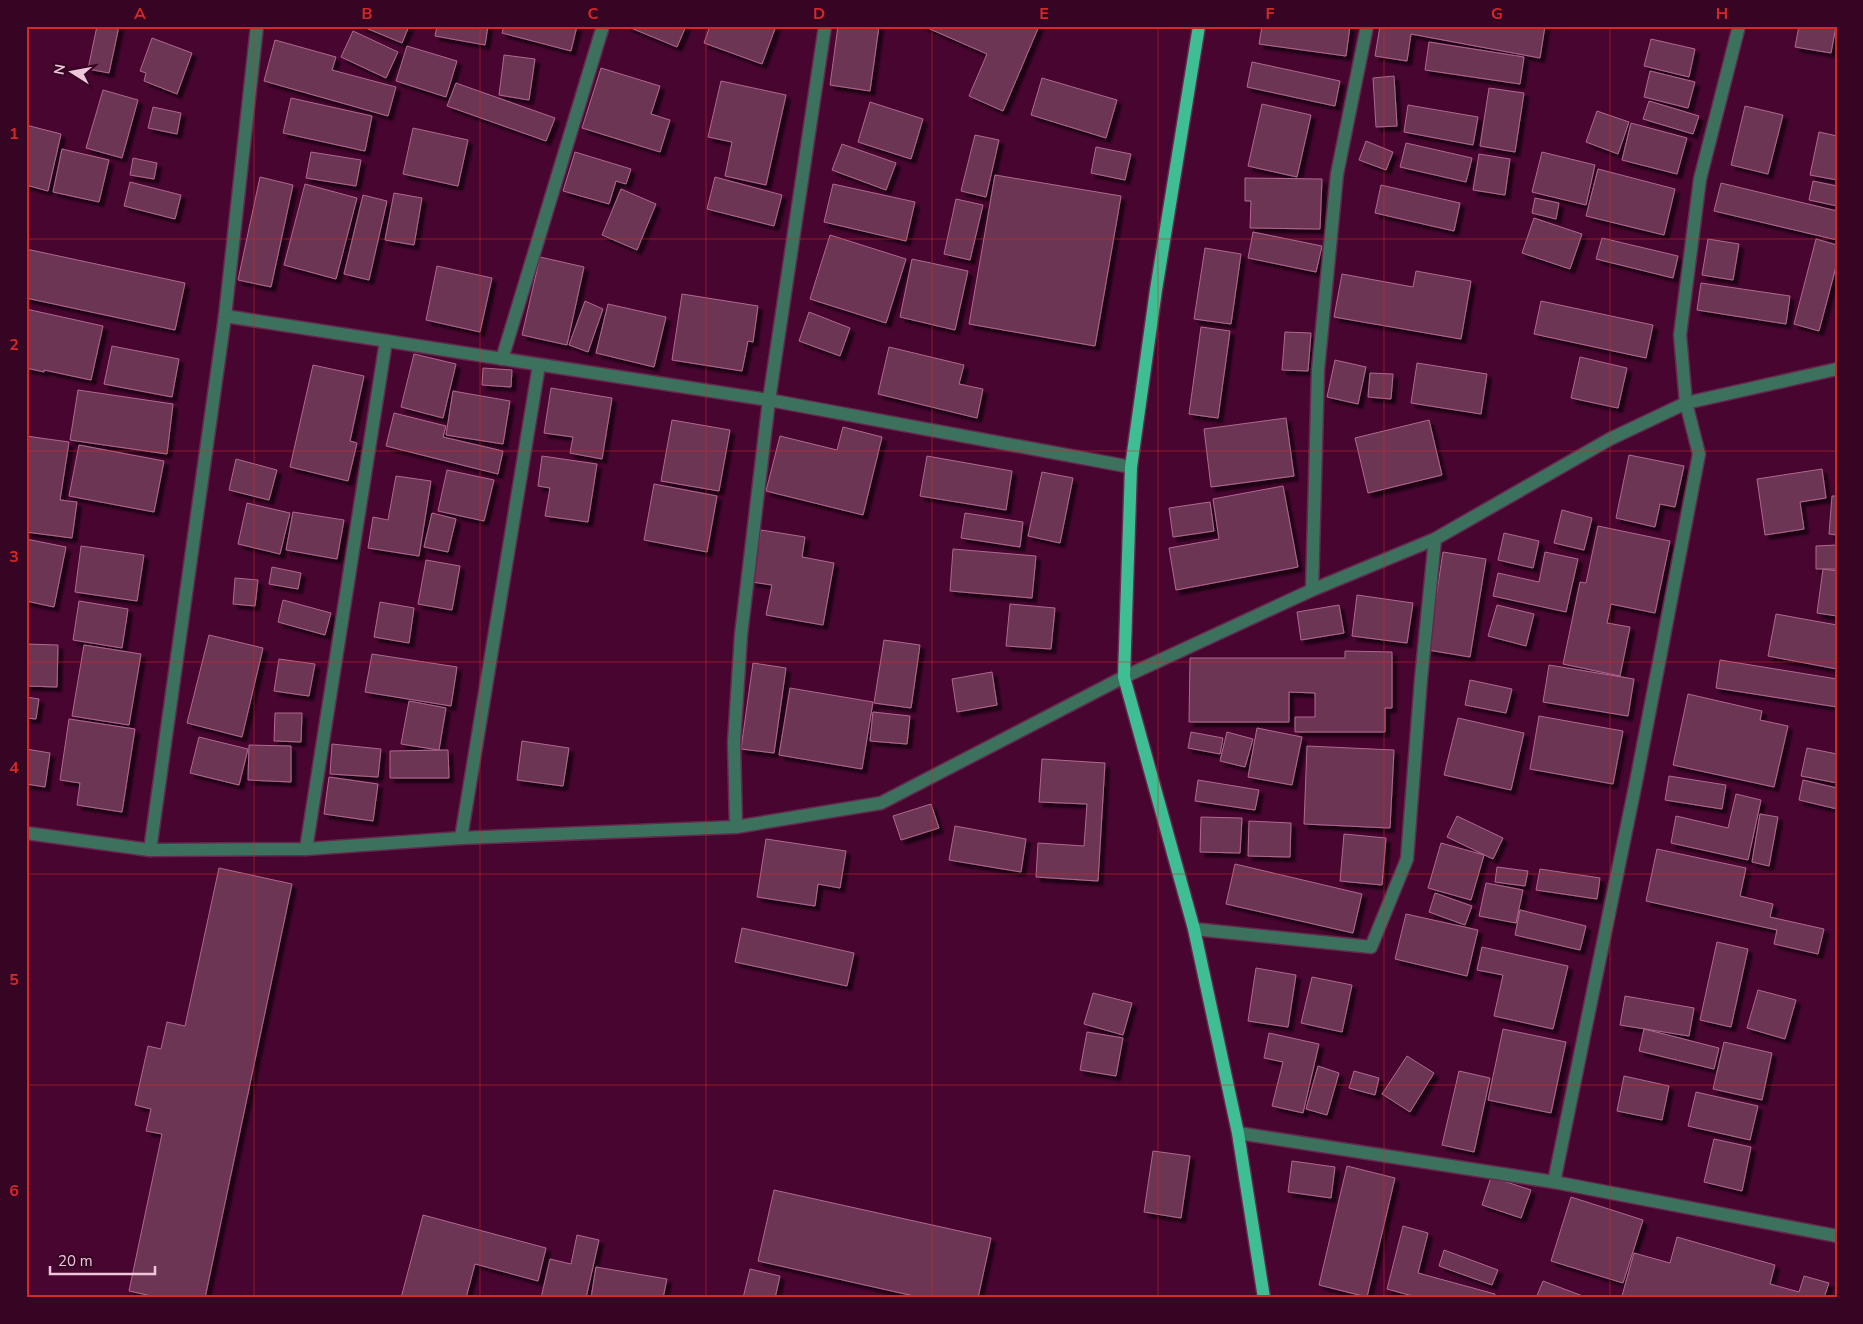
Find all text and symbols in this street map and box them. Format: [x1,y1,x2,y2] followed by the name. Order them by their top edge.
[134,3,146,25] text: A
[361,3,373,25] text: B
[588,3,599,25] text: C
[813,3,825,25] text: D
[1039,3,1049,25] text: E
[1266,3,1275,25] text: F
[1491,3,1503,25] text: G
[1716,3,1728,25] text: H
[48,48,98,98] north arrow
[49,63,70,77] text: N
[9,123,19,145] text: 1
[9,334,19,356] text: 2
[9,546,19,568] text: 3
[9,757,19,779] text: 4
[9,969,19,991] text: 5
[9,1180,19,1202] text: 6
[50,1244,155,1276] scale bar
[58,1251,93,1271] text: 20 m

